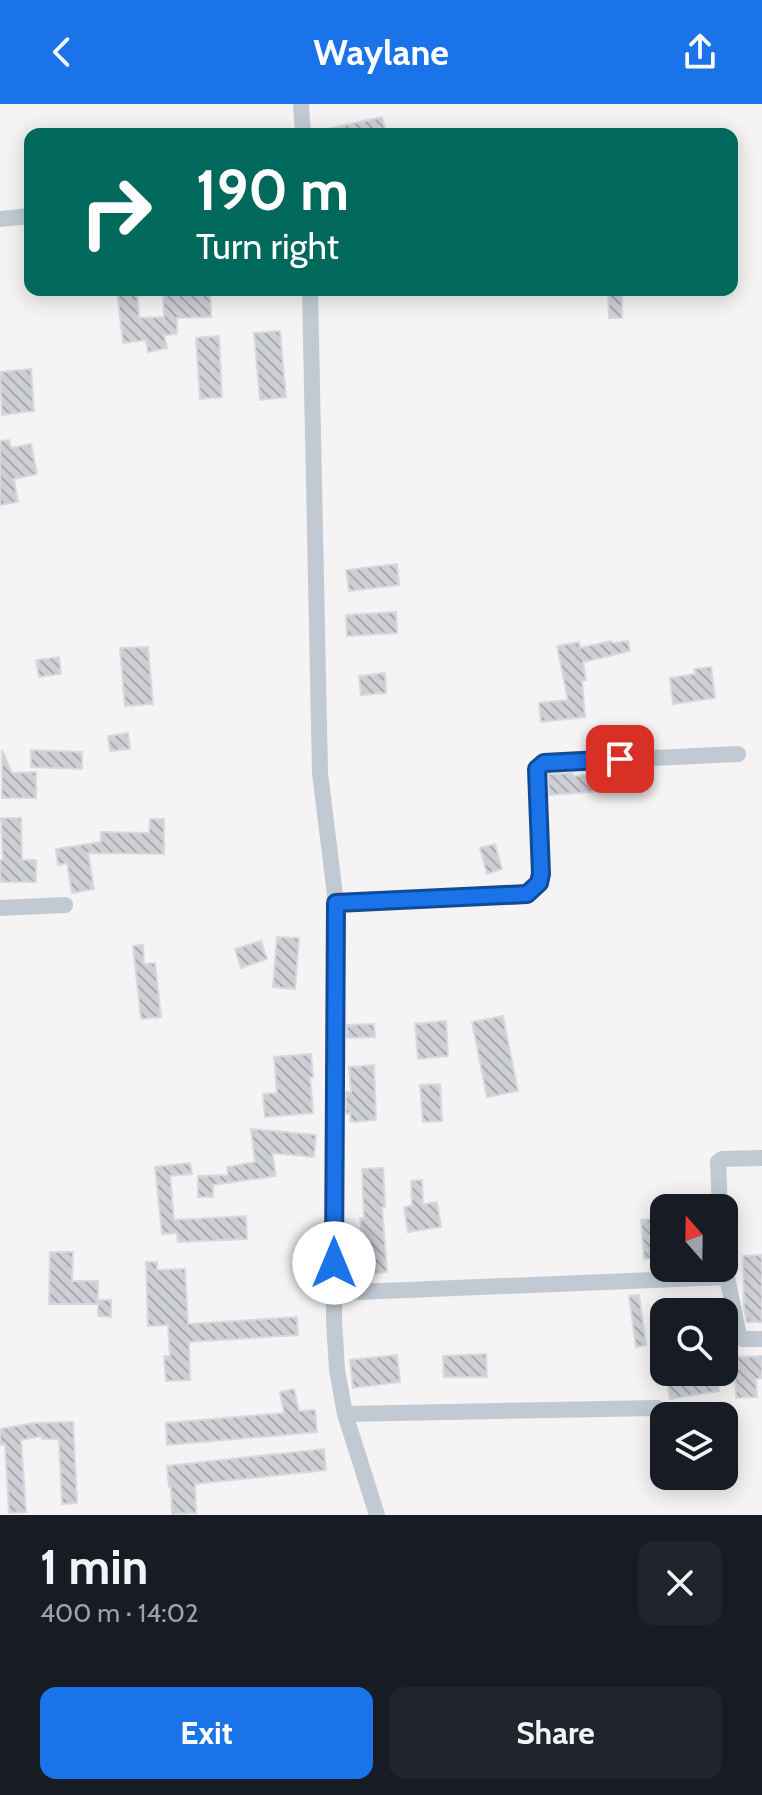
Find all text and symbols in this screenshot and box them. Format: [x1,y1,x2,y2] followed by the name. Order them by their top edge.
[40,30,84,74] icon: back
[313,30,449,74] text: Waylane
[678,30,722,74] icon: share
[196,156,349,224] text: 190 m
[64,160,168,264] icon: right
[196,224,339,268] text: Turn right
[586,725,654,793] pin
[598,737,642,781] icon: arrive
[650,1194,738,1282] north arrow
[650,1194,738,1490] map controls
[292,1221,376,1305] position arrow
[650,1298,738,1386] button: search
[650,1402,738,1490] button: layers
[40,1538,148,1596] text: 1 min
[638,1541,722,1625] button: close
[40,1597,199,1629] text: 400 m · 14:02
[40,1687,373,1779] button: Exit
[389,1687,722,1779] button: Share

